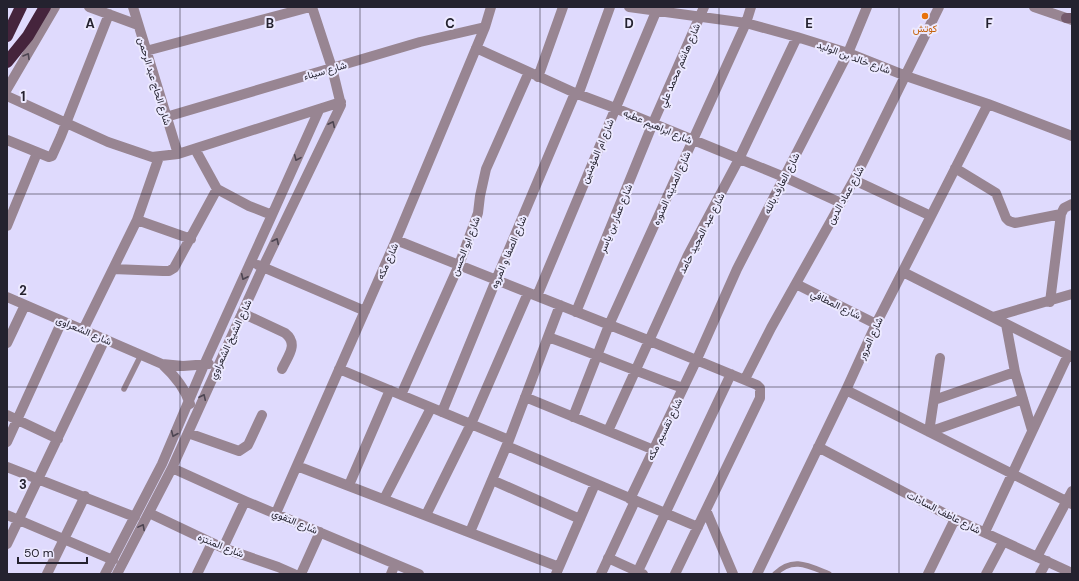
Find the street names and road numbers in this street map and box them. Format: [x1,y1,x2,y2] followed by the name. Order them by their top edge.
[656,21,705,110] street label: شارع هاشم محمد علي
[135,36,174,127] street label: شارع الحاج عبد الرحمن
[815,38,892,77] street label: شارع خالد بن الوليد
[302,58,348,83] street label: شارع سيناء
[621,106,694,147] street label: شارع ابراهيم عطيه
[578,117,617,185] street label: شارع ام المؤمنين
[649,149,694,227] street label: شارع المدينه المنوره
[760,150,803,216] street label: شارع العارف بالله
[824,164,867,227] street label: شارع عماد الدين
[595,182,635,255] street label: شارع عمار بن ياسر
[676,191,727,276] street label: شارع عبد المجيد حامد
[448,214,483,278] street label: شارع ابو الحسن
[487,214,530,290] street label: شارع الصفا و المروه
[374,241,401,281] street label: شارع مكه
[808,287,863,324] street label: شارع المطافي
[206,297,256,382] street label: شارع الشيخ الشعراوي
[54,313,114,348] street label: شارع الشعراوى
[855,315,886,362] street label: شارع المرور
[644,396,685,463] street label: شارع تقسيم مكه
[905,488,983,537] street label: شارع عاطف السادات
[269,506,320,539] street label: شارع التقوي
[196,530,246,561] street label: شارع المنتزه

